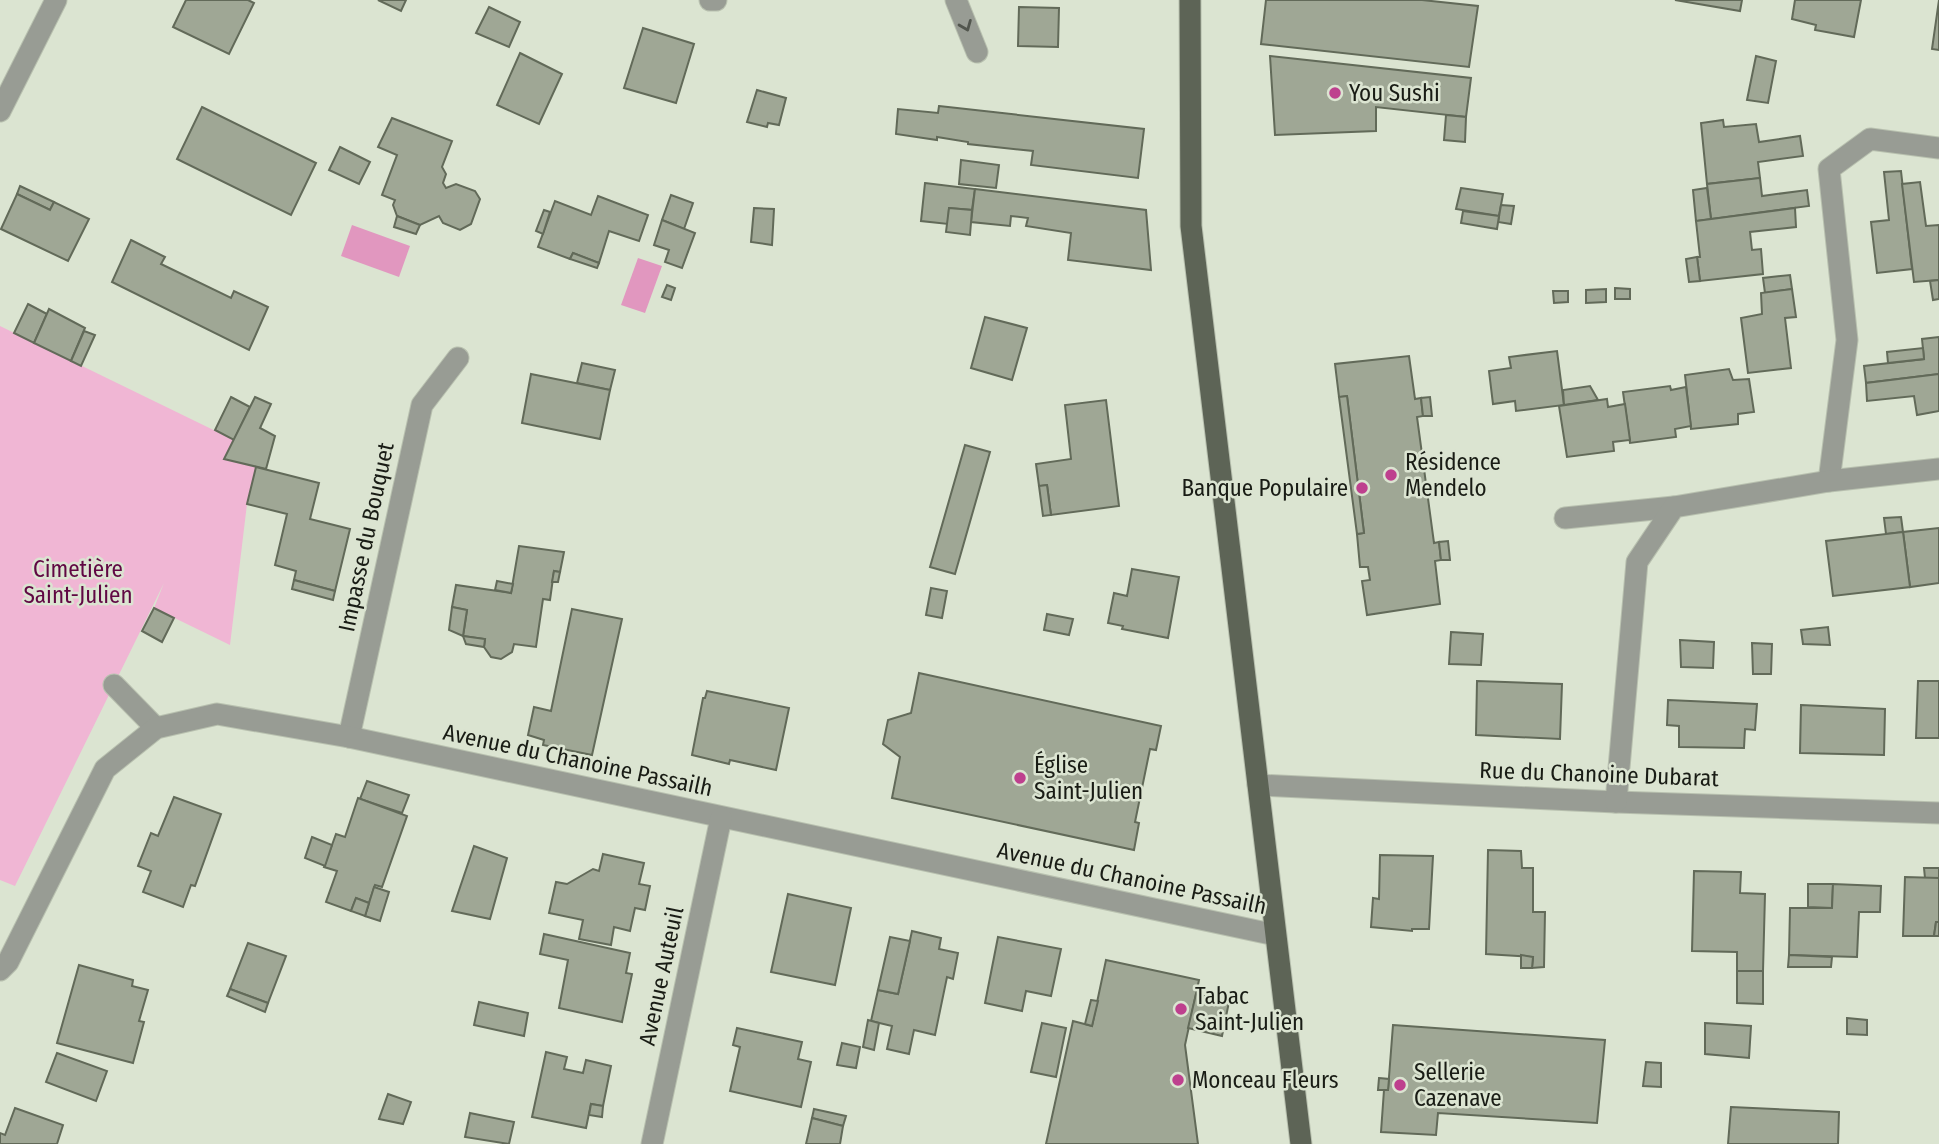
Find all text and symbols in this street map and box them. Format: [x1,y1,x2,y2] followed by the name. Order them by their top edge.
[958,19,972,31] one-way arrow
[1349,79,1440,107] place label: You Sushi
[1327,85,1343,101] marker: You Sushi
[332,439,400,634] street label: Impasse du Bouquet
[1405,448,1501,502] place label: Résidence Mendelo
[1383,467,1399,483] marker: Résidence Mendelo
[1181,474,1348,502] place label: Banque Populaire
[1354,480,1370,496] marker: Banque Populaire
[23,555,133,609] park label: Cimetière Saint-Julien
[441,718,715,802] street label: Avenue du Chanoine Passailh
[1034,750,1143,805] place label: Église Saint-Julien
[1479,756,1720,792] street label: Rue du Chanoine Dubarat
[1012,770,1028,786] marker: Église Saint-Julien
[995,836,1269,920] street label: Avenue du Chanoine Passailh
[633,904,689,1048] street label: Avenue Auteuil
[1195,982,1304,1036] place label: Tabac Saint-Julien
[1173,1001,1189,1017] marker: Tabac Saint-Julien
[1414,1058,1502,1112] place label: Sellerie Cazenave
[1192,1066,1339,1094] place label: Monceau Fleurs
[1170,1072,1186,1088] marker: Monceau Fleurs
[1392,1077,1408,1093] marker: Sellerie Cazenave

